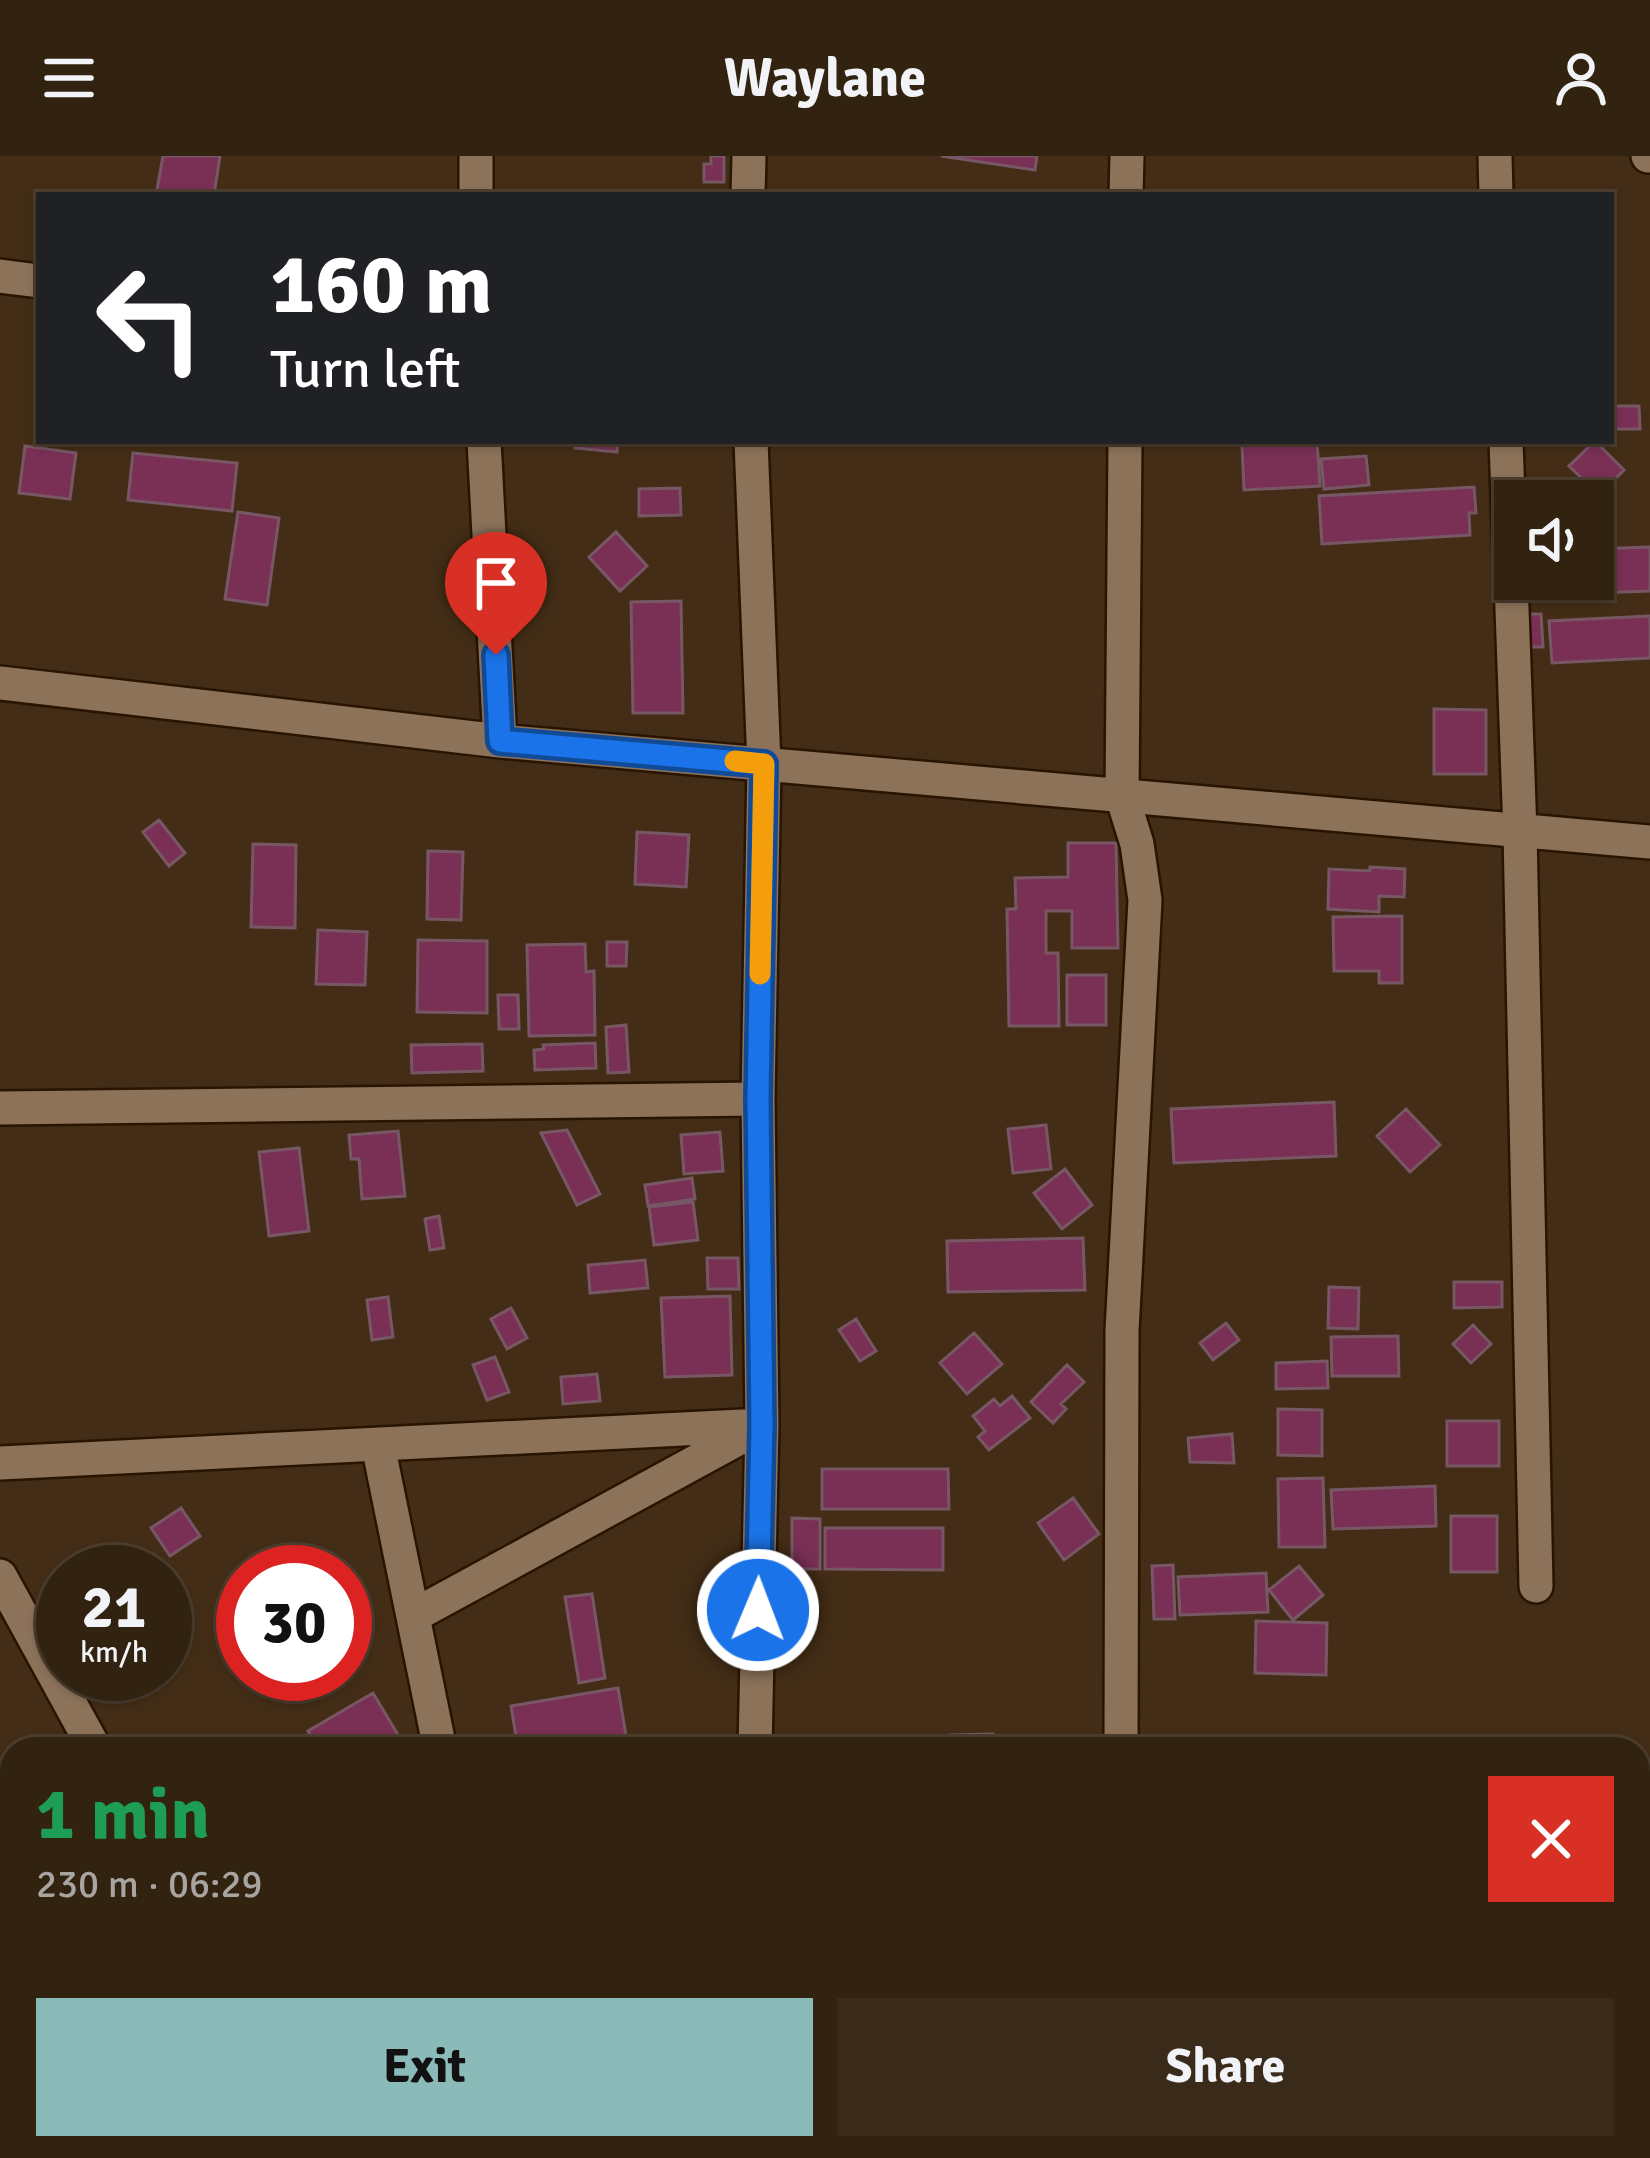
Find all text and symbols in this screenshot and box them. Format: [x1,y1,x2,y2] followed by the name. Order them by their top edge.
[36,45,102,111] icon: menu
[724,45,926,112] text: Waylane
[1548,45,1614,111] icon: person
[270,233,492,337] text: 160 m
[72,240,228,396] icon: left
[270,336,460,403] text: Turn left
[1494,480,1614,600] map controls
[1494,480,1614,600] button: sound
[445,532,547,655] pin
[463,550,529,616] icon: arrive
[216,1545,372,1701] speed limit sign: 30
[695,1547,821,1673] position arrow
[82,1571,146,1645] text: 21
[80,1634,148,1671] text: km/h
[36,1770,210,1859] text: 1 min
[1488,1776,1614,1902] button: close
[36,1860,263,1908] text: 230 m · 06:29
[36,1998,813,2136] button: Exit
[837,1998,1614,2136] button: Share

